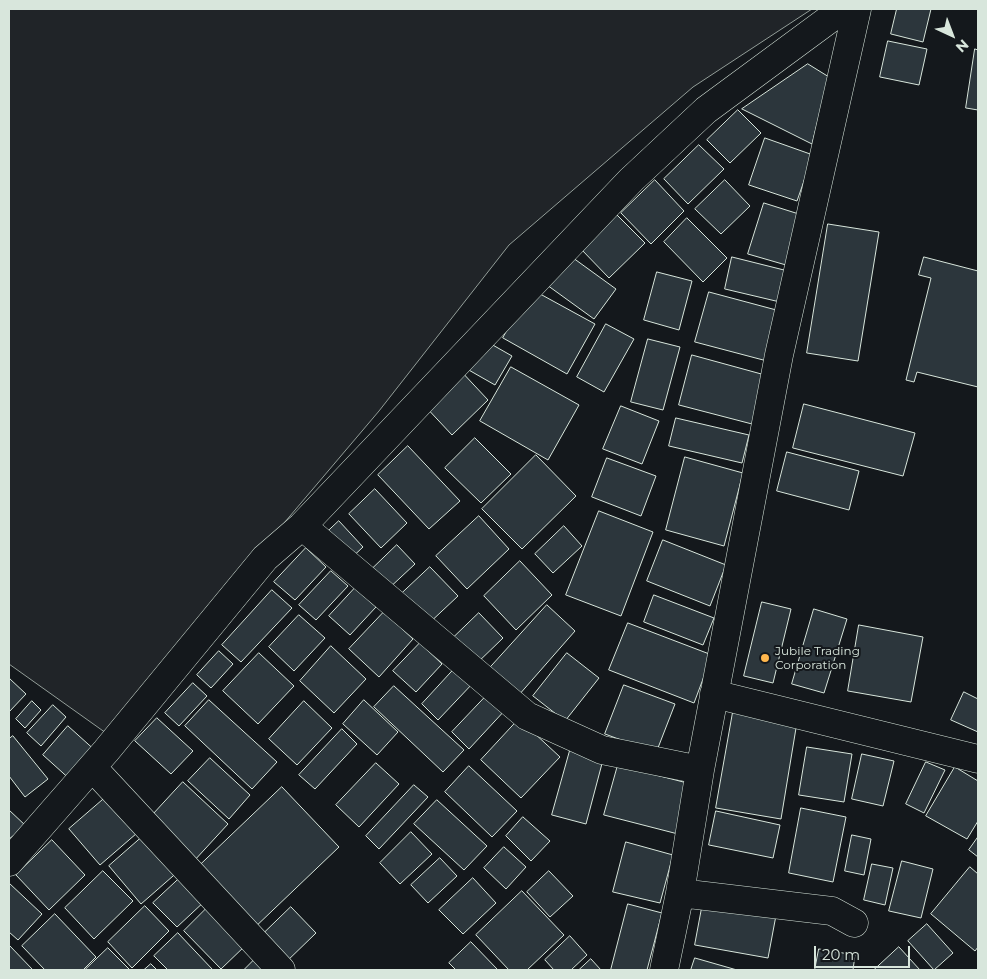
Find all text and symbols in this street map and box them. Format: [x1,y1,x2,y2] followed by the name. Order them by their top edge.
[927,10,977,60] north arrow
[952,36,973,56] text: N
[775,644,860,672] place label: Jubile Trading Corporation
[759,652,771,664] marker: Jubile Trading Corporation
[817,936,913,968] scale bar
[822,945,860,964] text: 20 m

